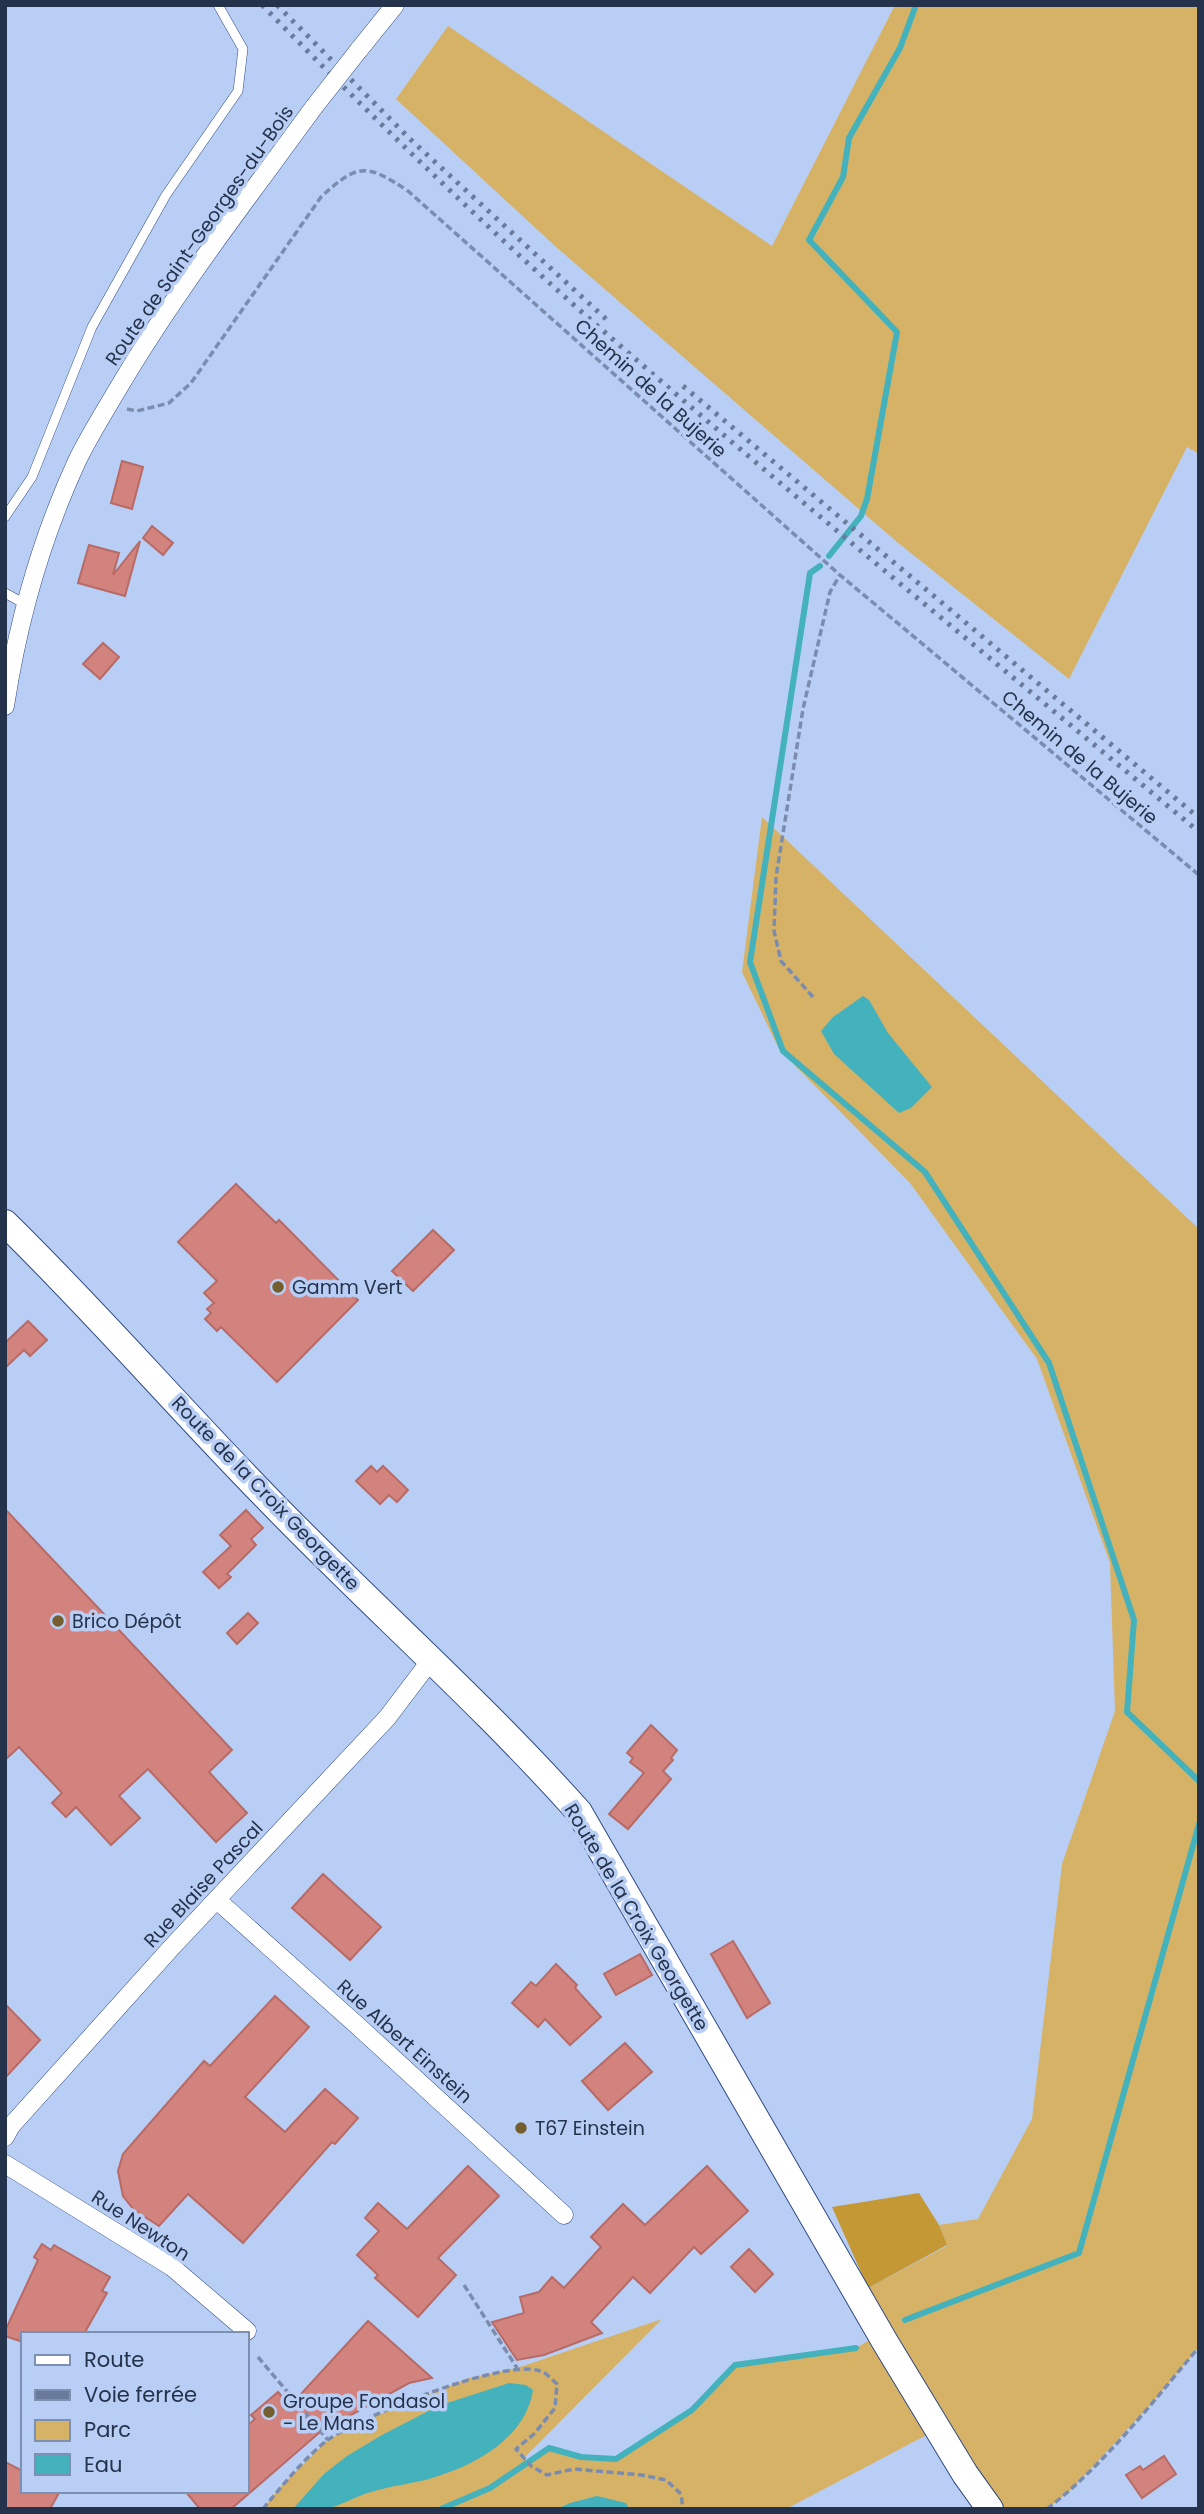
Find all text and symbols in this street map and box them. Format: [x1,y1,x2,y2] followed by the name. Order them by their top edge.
[99,100,300,371] street label: Route de Saint-Georges-du-Bois
[569,313,733,464] street label: Chemin de la Bujerie
[996,684,1164,831] street label: Chemin de la Bujerie
[292,1274,403,1301] place label: Gamm Vert
[270,1279,286,1295] marker: Gamm Vert
[165,1390,366,1597] street label: Route de la Croix Georgette
[72,1608,181,1635] place label: Brico Dépôt
[50,1613,66,1629] marker: Brico Dépôt
[558,1799,715,2036] street label: Route de la Croix Georgette
[138,1815,269,1954] street label: Rue Blaise Pascal
[331,1973,478,2110] street label: Rue Albert Einstein
[535,2115,645,2142] place label: T67 Einstein
[513,2120,529,2136] marker: T67 Einstein
[86,2183,195,2267] street label: Rue Newton
[21,2332,248,2493] legend
[84,2345,144,2374] text: Route
[84,2380,197,2409] text: Voie ferrée
[283,2388,445,2437] place label: Groupe Fondasol - Le Mans
[261,2404,277,2420] marker: Groupe Fondasol - Le Mans
[84,2415,131,2444] text: Parc
[84,2450,122,2479] text: Eau

